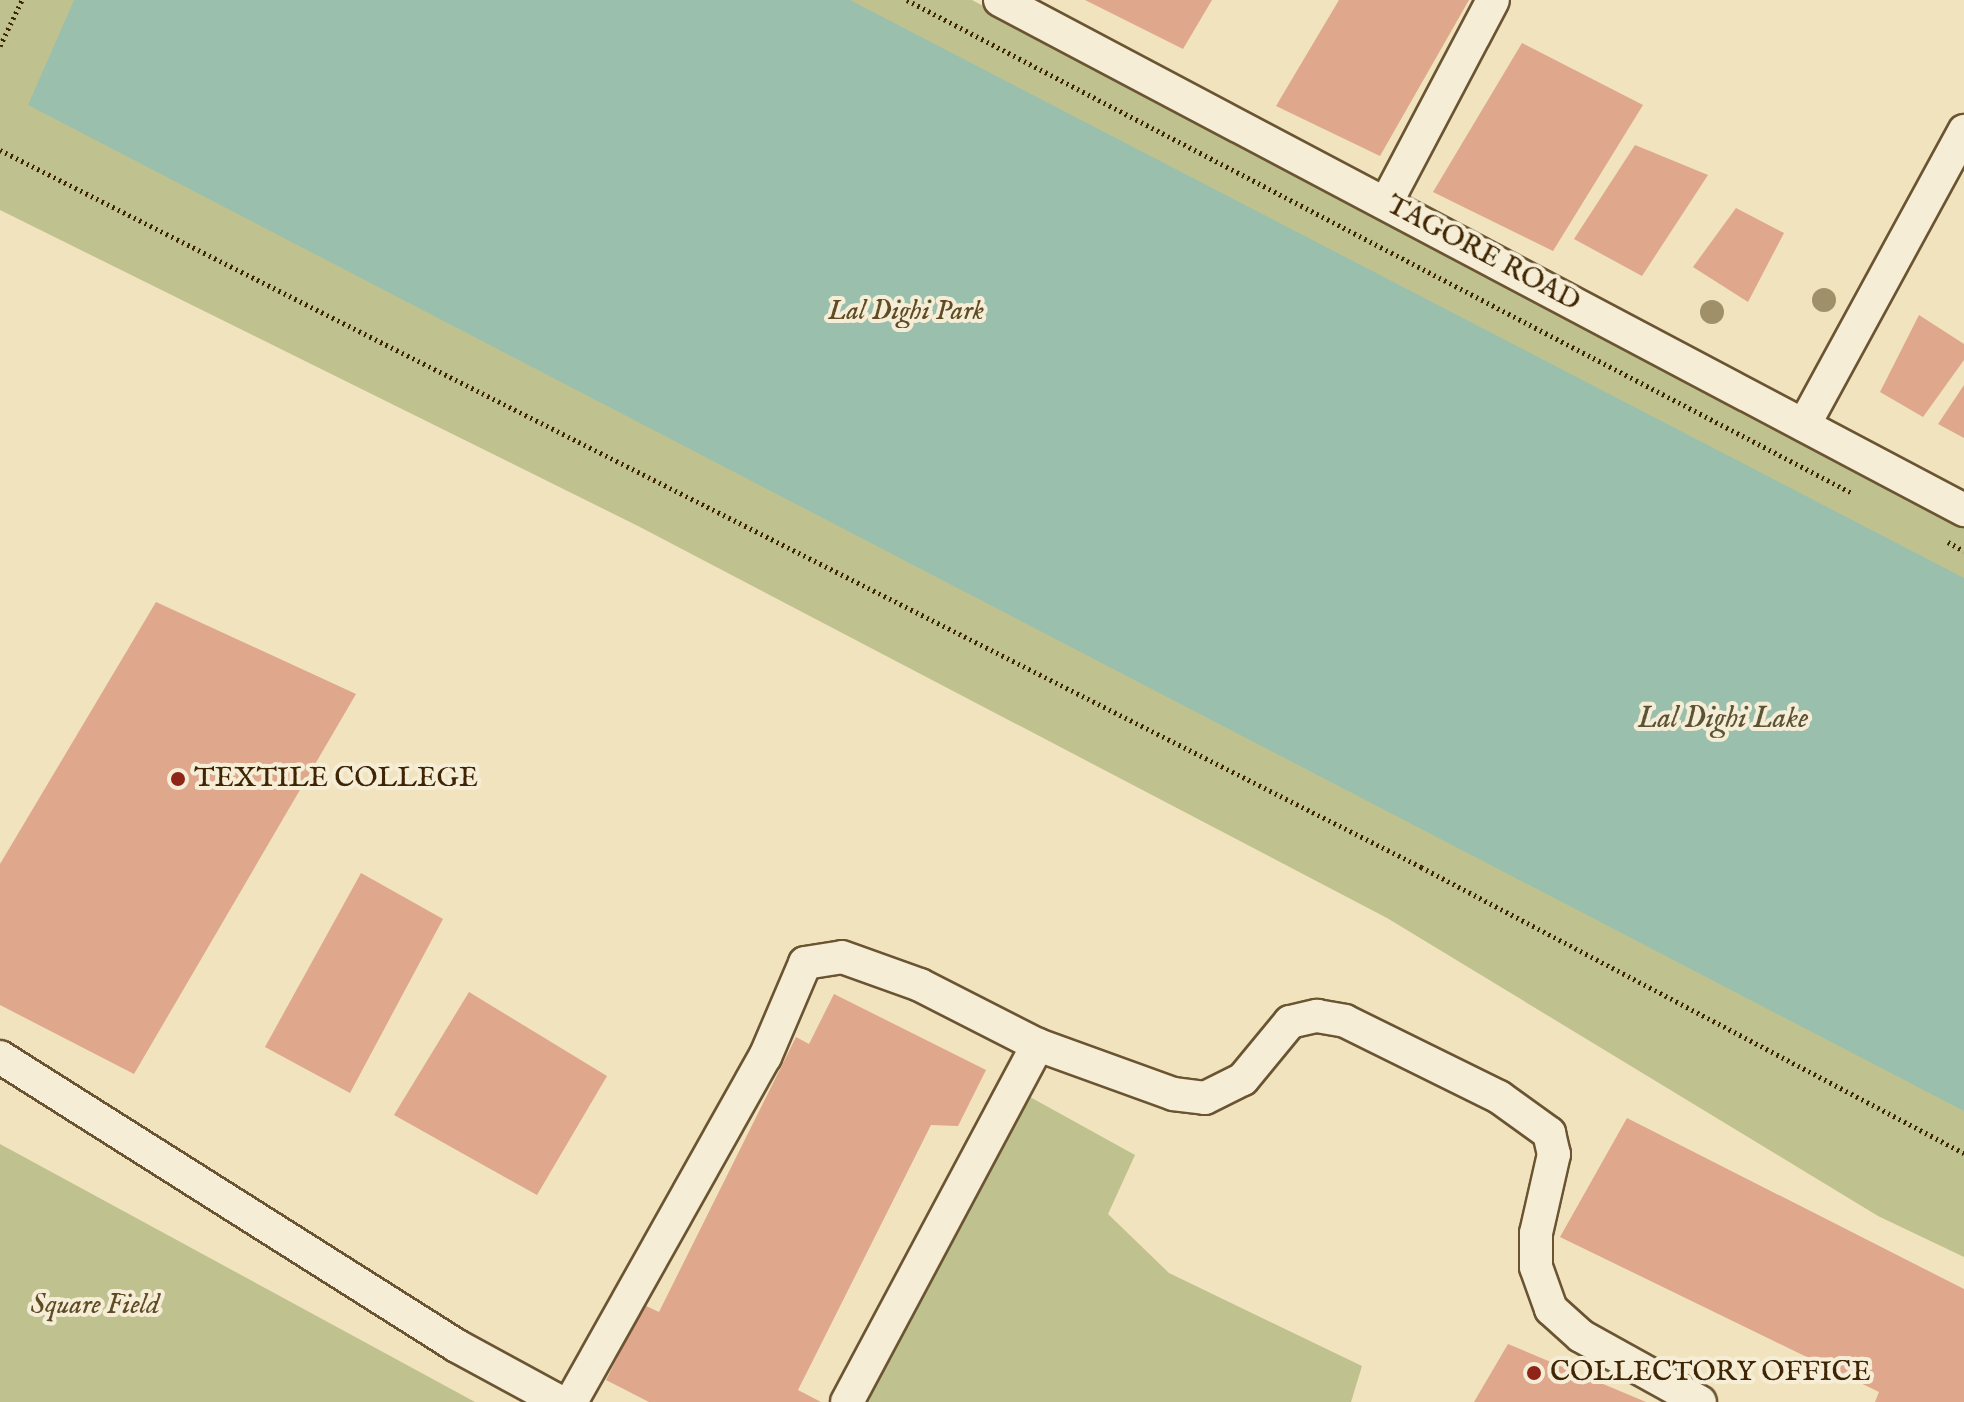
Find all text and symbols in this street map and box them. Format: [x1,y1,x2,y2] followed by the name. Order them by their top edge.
[1380,189,1586,319] street label: TAGORE ROAD
[828,295,984,329] park label: Lal Dighi Park
[1638,701,1808,737] water label: Lal Dighi Lake
[194,762,478,796] place label: TEXTILE COLLEGE
[169,770,187,788] marker: TEXTILE COLLEGE
[31,1289,159,1323] park label: Square Field
[1550,1356,1871,1390] place label: COLLECTORY OFFICE
[1525,1364,1543,1382] marker: COLLECTORY OFFICE

